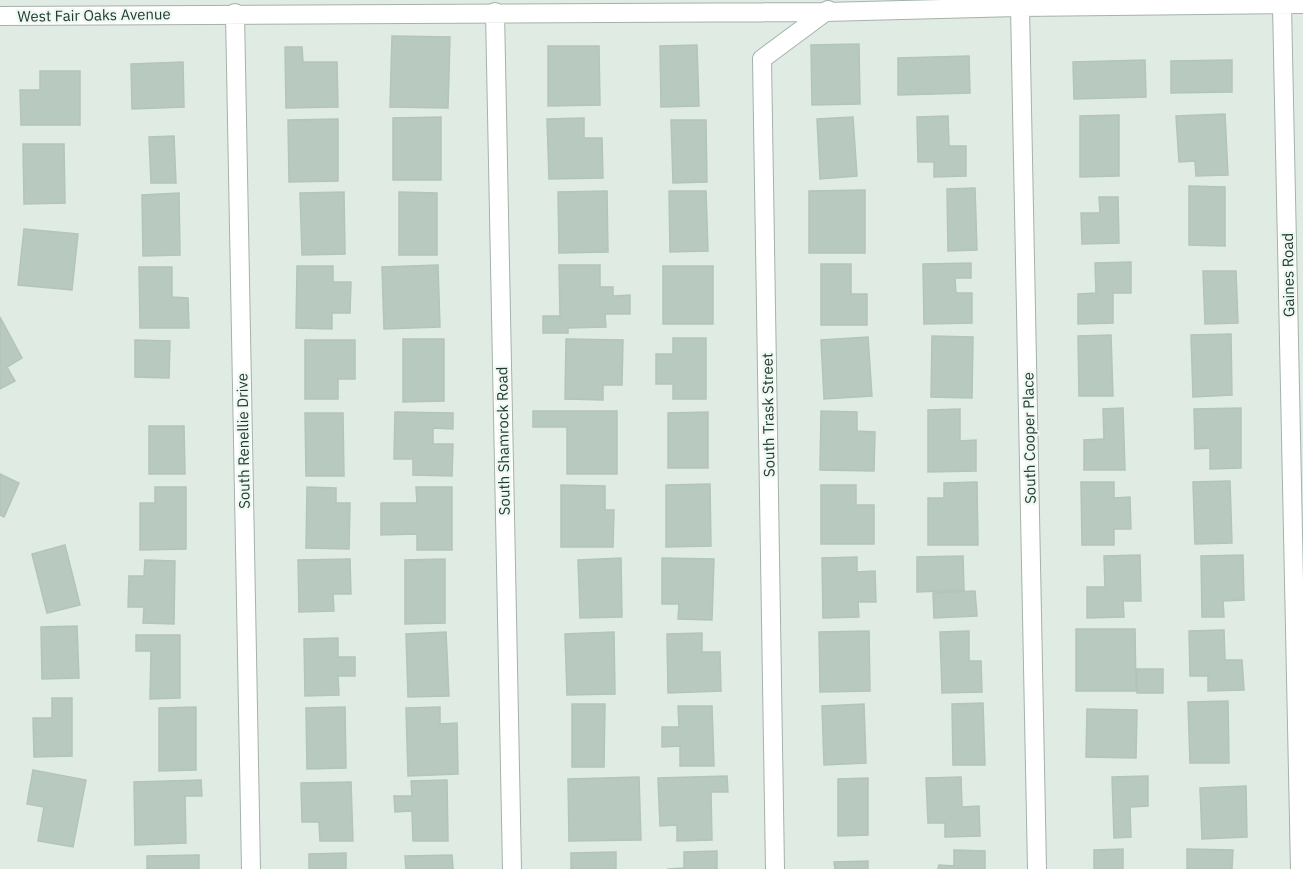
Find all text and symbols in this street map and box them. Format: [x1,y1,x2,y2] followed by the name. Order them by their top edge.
[17,4,171,26] street label: West Fair Oaks Avenue
[1278,233,1298,317] street label: Gaines Road
[757,353,779,477] street label: South Trask Street
[492,367,514,515] street label: South Shamrock Road
[1018,372,1040,504] street label: South Cooper Place
[232,373,254,509] street label: South Renellie Drive

